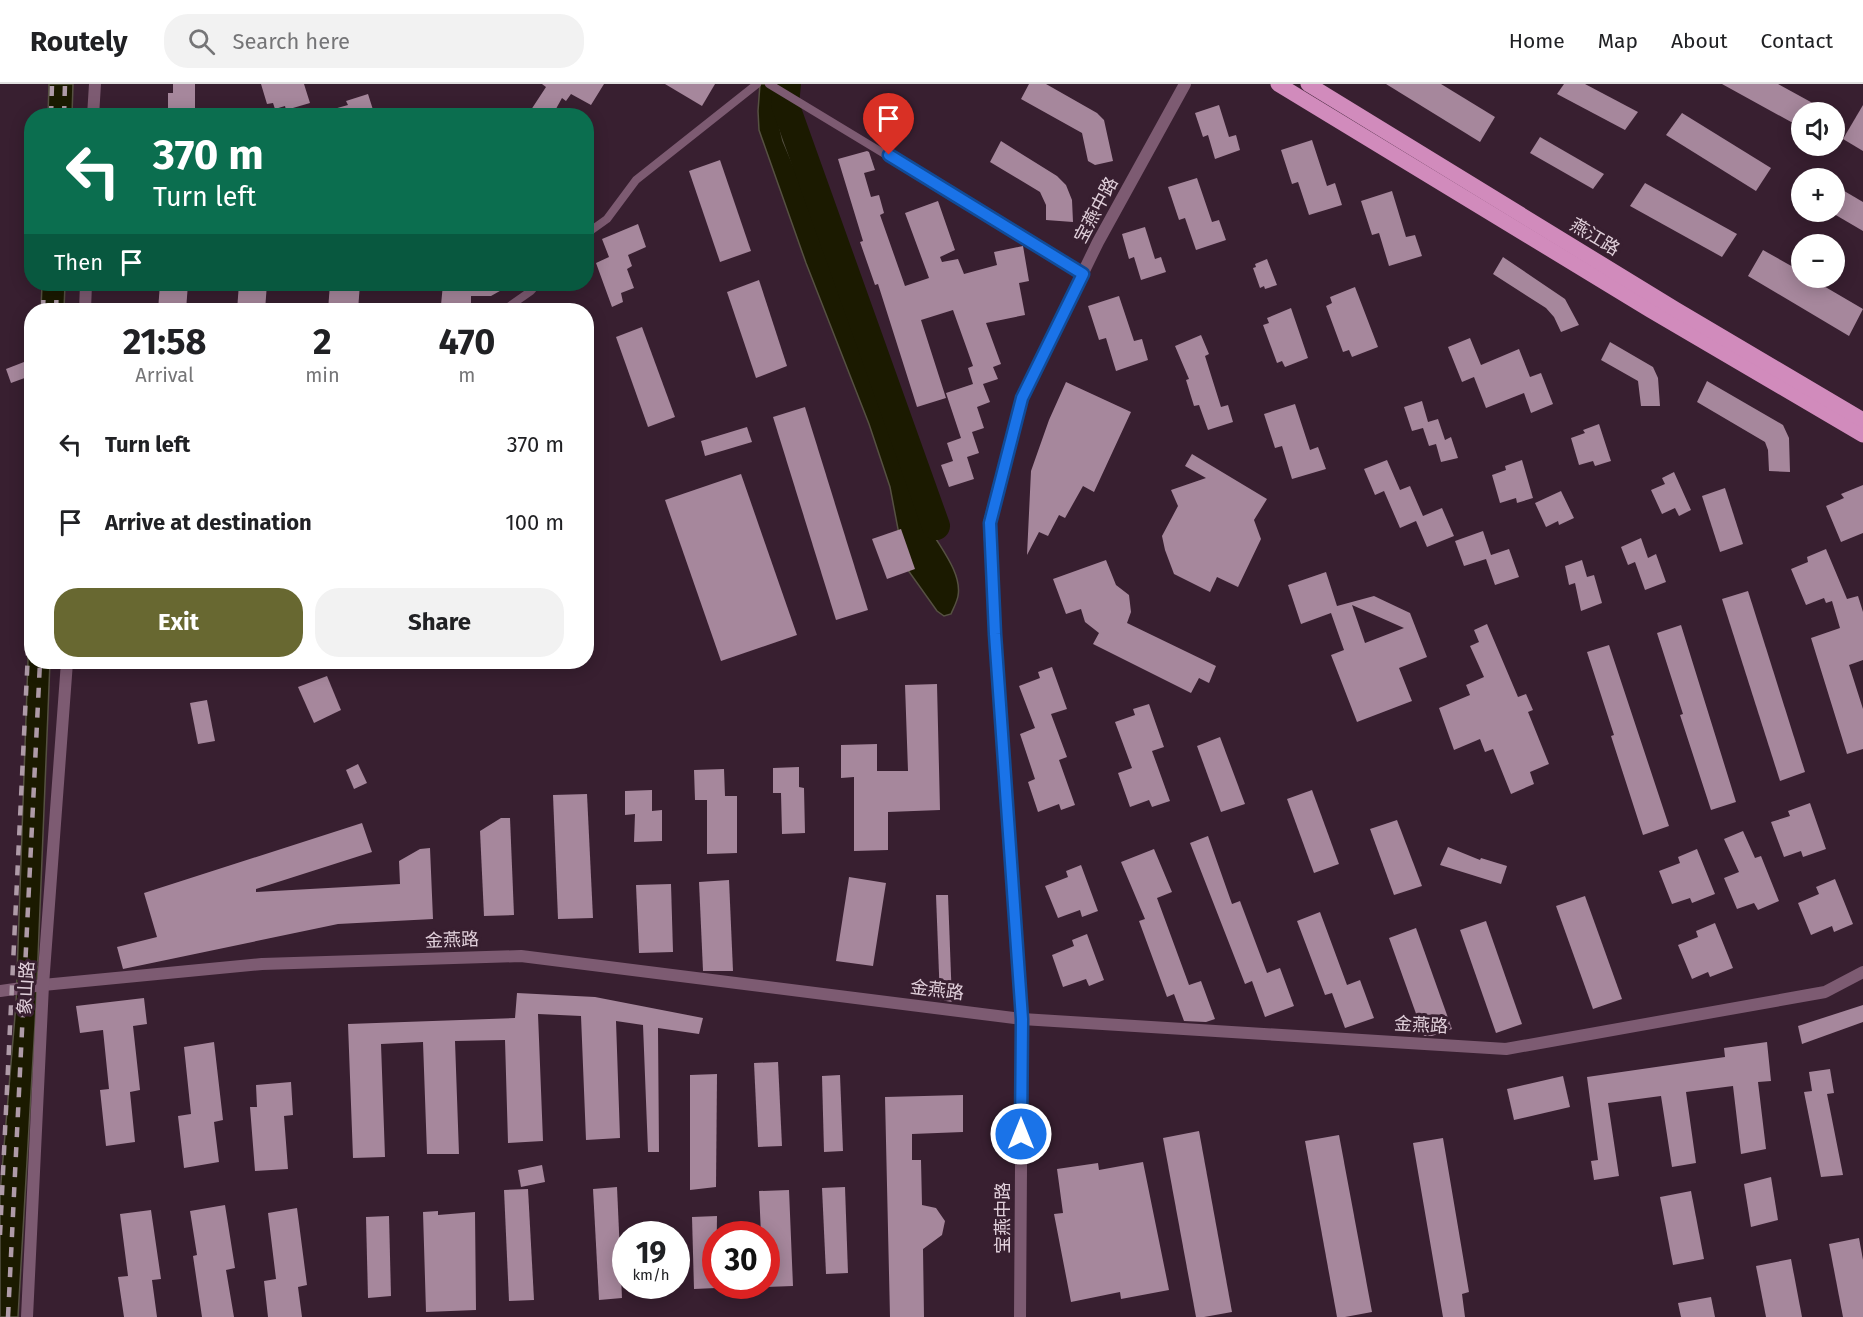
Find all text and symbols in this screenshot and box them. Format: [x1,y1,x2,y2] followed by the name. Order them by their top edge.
[164,14,584,68] search box
[30,25,128,58] text: Routely
[185,25,218,58] icon: search
[233,28,350,55] text: Search here
[1509,28,1565,54] text: Home
[1598,28,1638,54] text: Map
[1671,28,1728,54] text: About
[1761,28,1833,54] text: Contact
[863,93,914,155] pin
[872,102,905,135] icon: arrive
[1791,102,1845,288] map controls
[1791,102,1845,156] button: sound
[153,130,264,180] text: 370 m
[54,132,132,210] icon: left
[1791,168,1845,222] button: +
[1069,173,1123,247] street label: 宝燕中路
[153,181,256,213] text: Turn left
[1566,214,1624,260] street label: 燕江路
[1791,234,1845,288] button: −
[115,246,148,279] icon: arrive
[54,249,103,276] text: Then
[123,320,206,364] text: 21:58
[313,320,332,364] text: 2
[438,320,495,364] text: 470
[135,363,194,387] text: Arrival
[305,363,340,387] text: min
[458,363,475,387] text: m
[54,428,87,461] icon: left
[105,431,190,458] text: Turn left
[507,431,564,458] text: 370 m
[54,506,87,539] icon: arrive
[105,509,312,536] text: Arrive at destination
[505,509,564,536] text: 100 m
[54,588,303,657] button: Exit
[315,588,564,657] button: Share
[425,928,479,952] street label: 金燕路
[14,960,38,1016] street label: 象山路
[909,976,965,1004] street label: 金燕路
[1393,1013,1449,1037] street label: 金燕路
[989,1102,1053,1166] position arrow
[992,1182,1014,1254] street label: 宝燕中路
[702,1221,780,1299] speed limit sign: 30
[636,1235,666,1271] text: 19
[632,1266,670,1284] text: km/h

